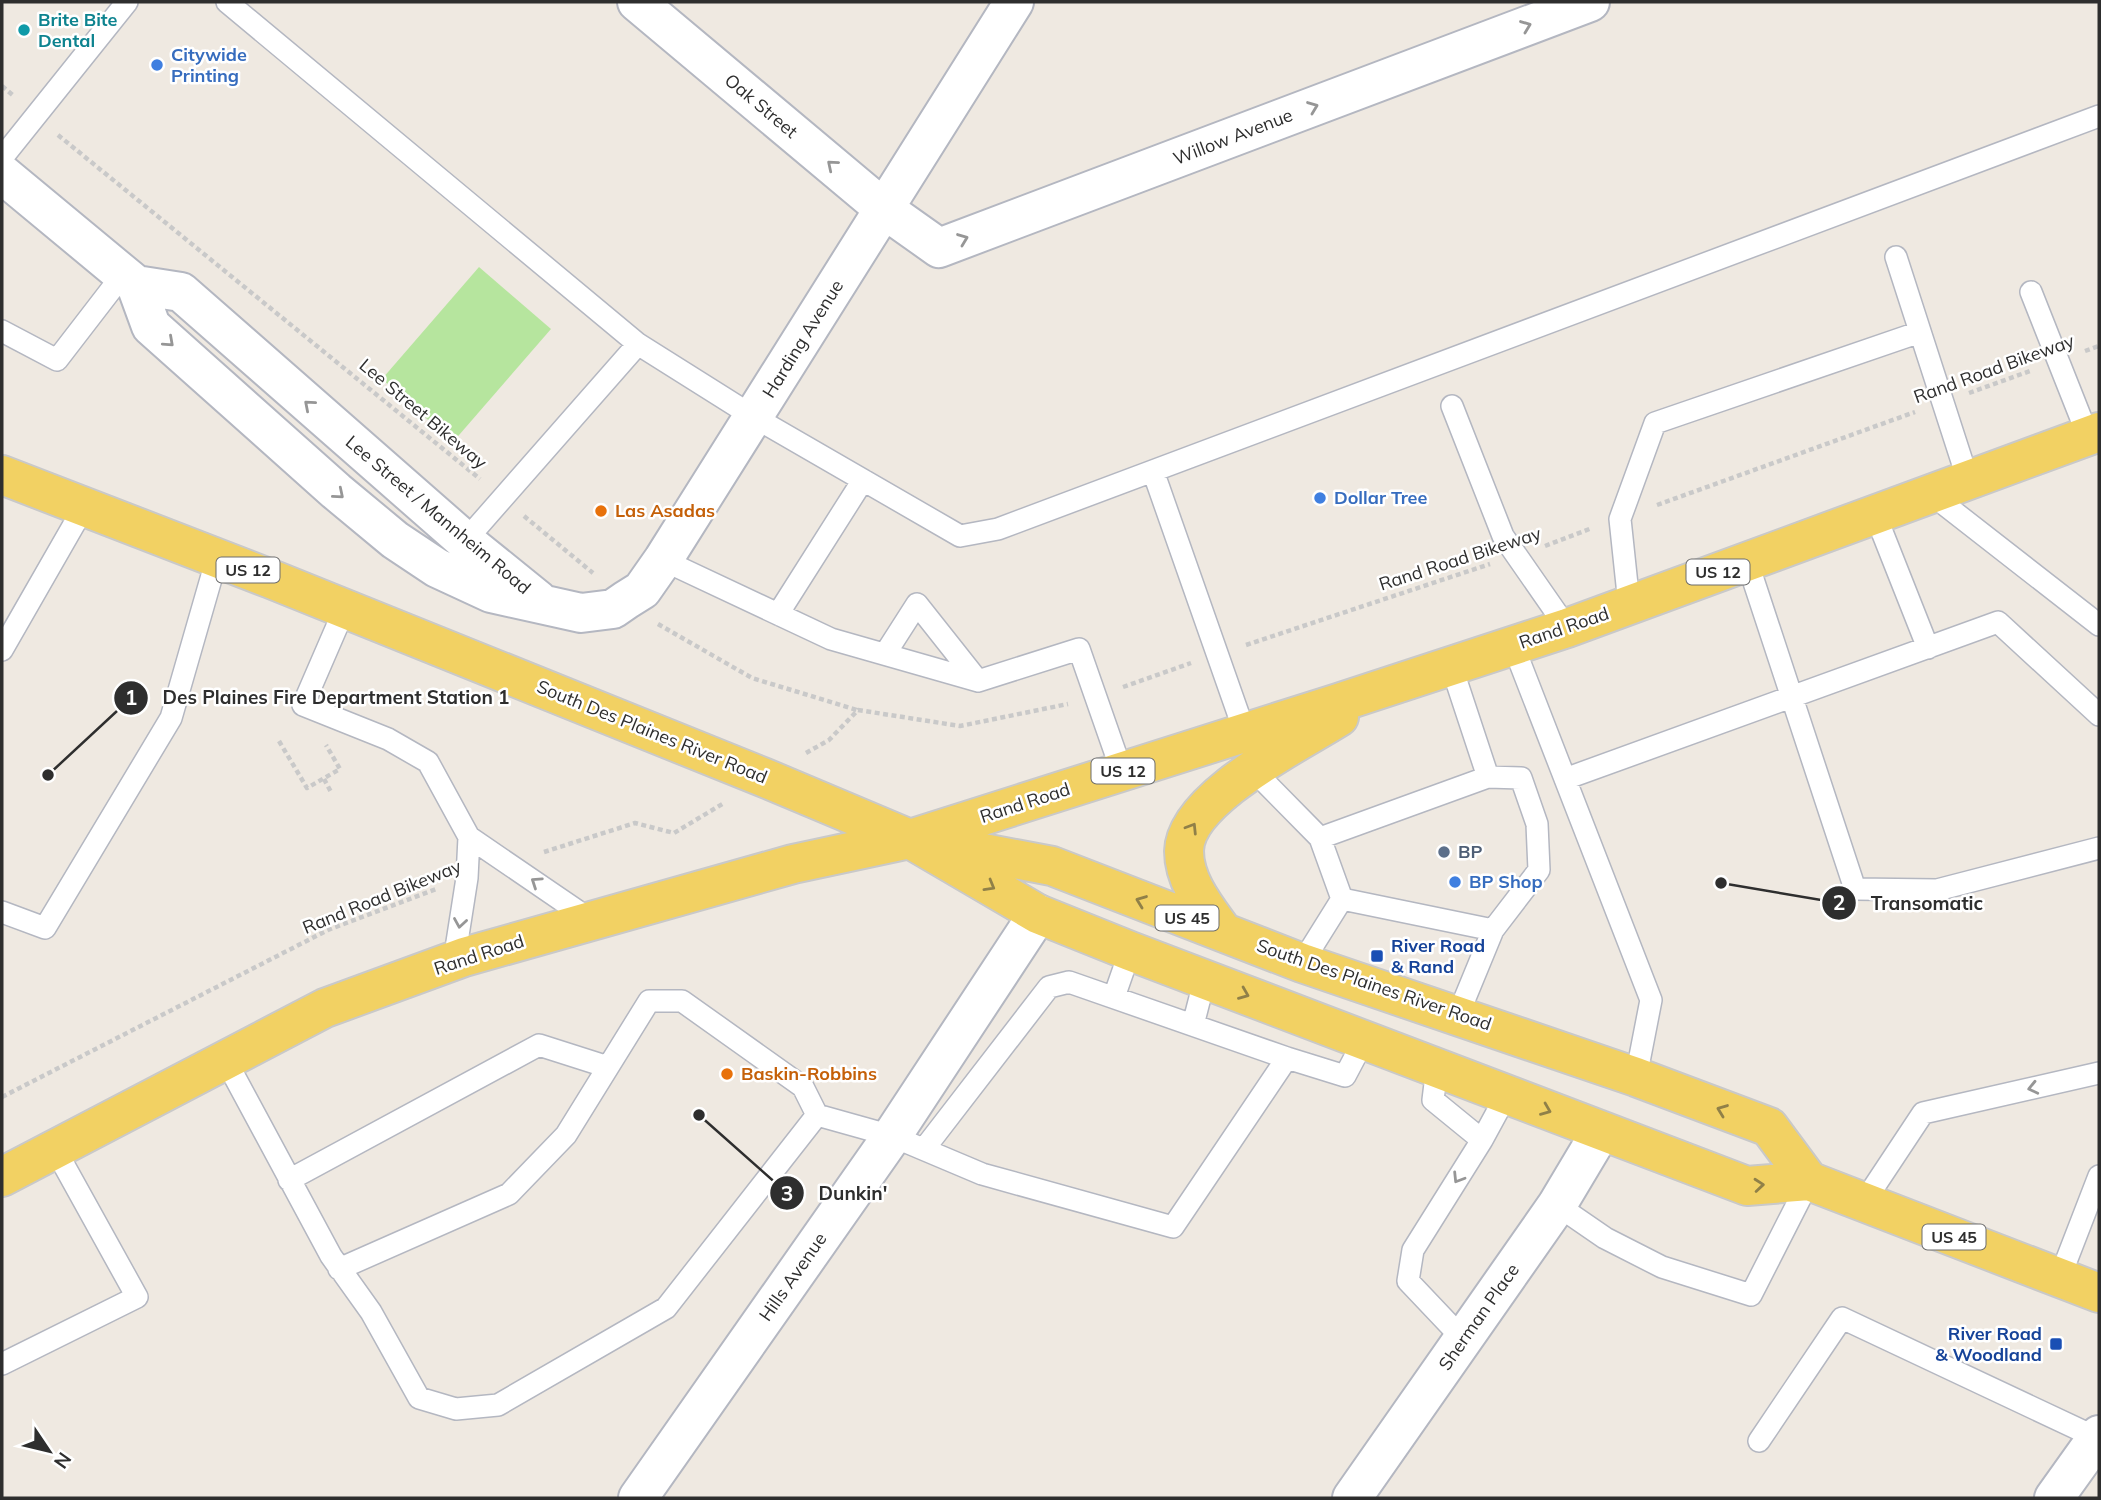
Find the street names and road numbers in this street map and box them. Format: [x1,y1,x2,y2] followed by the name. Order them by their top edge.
[720,68,803,143] street label: Oak Street
[1170,103,1296,170] street label: Willow Avenue
[757,275,848,402] street label: Harding Avenue
[1910,329,2078,408] street label: Rand Road Bikeway
[355,354,492,474] street label: Lee Street Bikeway
[341,430,536,599] street label: Lee Street / Mannheim Road
[1376,521,1544,596] street label: Rand Road Bikeway
[216,558,280,582] road number: US 12
[1686,559,1750,584] road number: US 12
[1516,601,1612,654] street label: Rand Road
[534,675,771,788] street label: South Des Plaines River Road
[1092,758,1154,784] road number: US 12
[977,777,1073,828] street label: Rand Road
[299,854,465,939] street label: Rand Road Bikeway
[1156,906,1218,930] road number: US 45
[431,929,527,980] street label: Rand Road
[1254,933,1495,1036] street label: South Des Plaines River Road
[1923,1224,1986,1250] road number: US 45
[754,1228,832,1325] street label: Hills Avenue
[1433,1259,1524,1375] street label: Sherman Place

